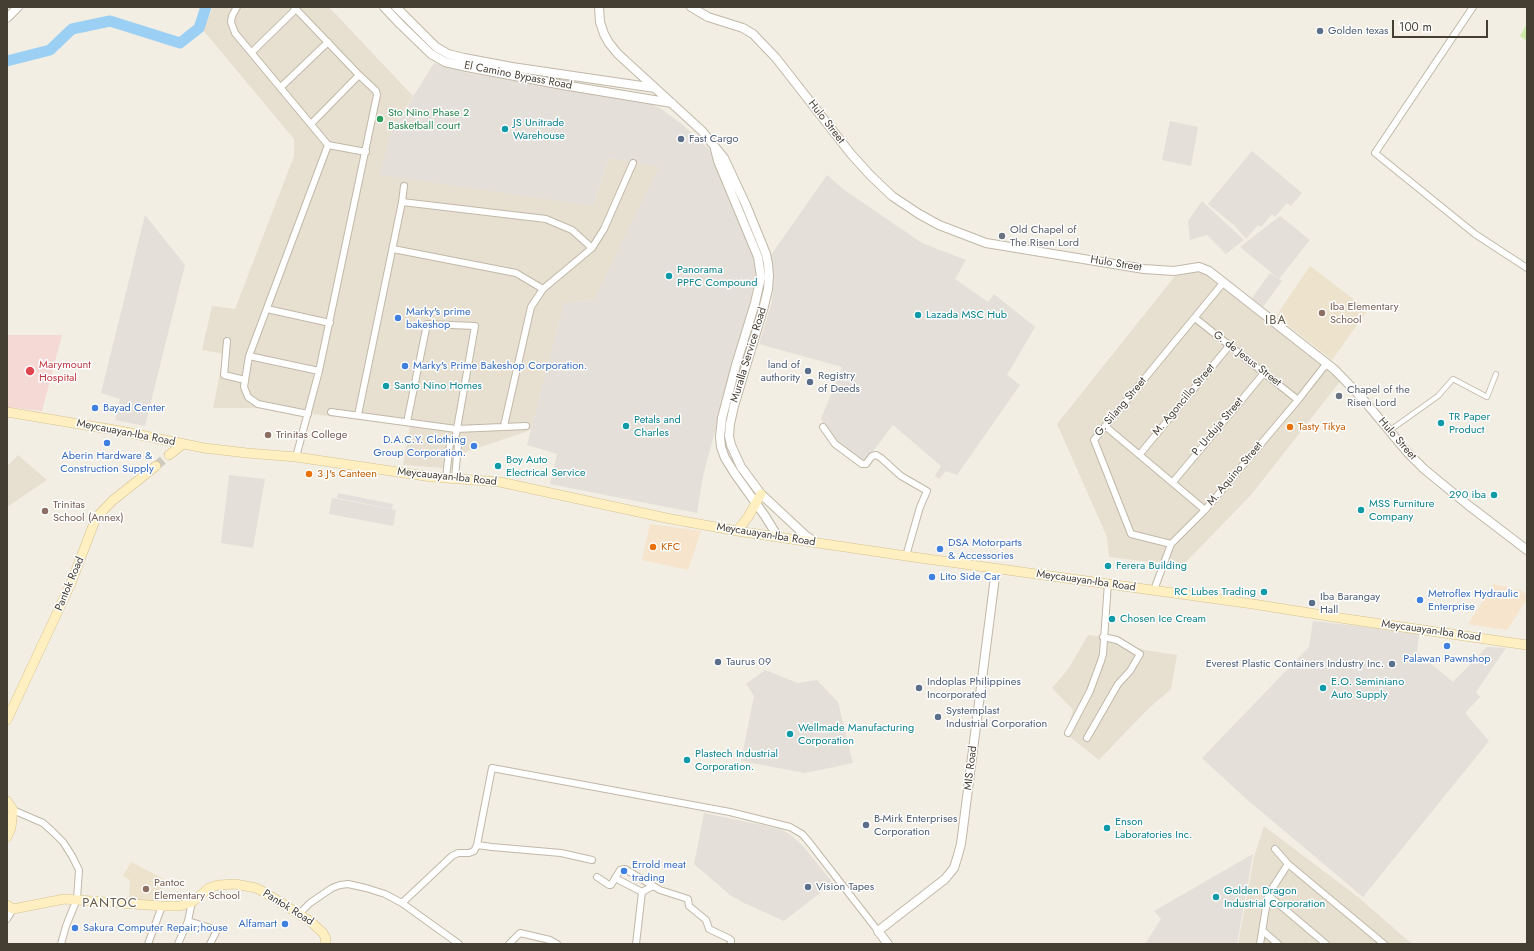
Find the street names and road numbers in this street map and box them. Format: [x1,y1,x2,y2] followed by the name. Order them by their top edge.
[463,59,573,93] street label: El Camino Bypass Road
[805,98,847,146] street label: Hulo Street
[1089,253,1143,275] street label: Hulo Street
[728,306,770,404] street label: Muralla Service Road
[1210,328,1284,390] street label: G. de Jesus Street
[1150,361,1218,439] street label: M. Agoncillo Street
[1092,375,1150,439] street label: G. Silang Street
[1190,395,1246,459] street label: P. Urduja Street
[1375,415,1419,463] street label: Hulo Street
[76,417,176,449] street label: Meycauayan-Iba Road
[1205,439,1265,509] street label: M. Aquino Street
[397,465,497,489] street label: Meycauayan-Iba Road
[716,521,816,549] street label: Meycauayan-Iba Road
[53,555,87,613] street label: Pantok Road
[1035,567,1137,595] street label: Meycauayan-Iba Road
[1380,617,1482,645] street label: Meycauayan-Iba Road
[962,745,980,791] street label: MIS Road
[260,887,316,929] street label: Pantok Road

